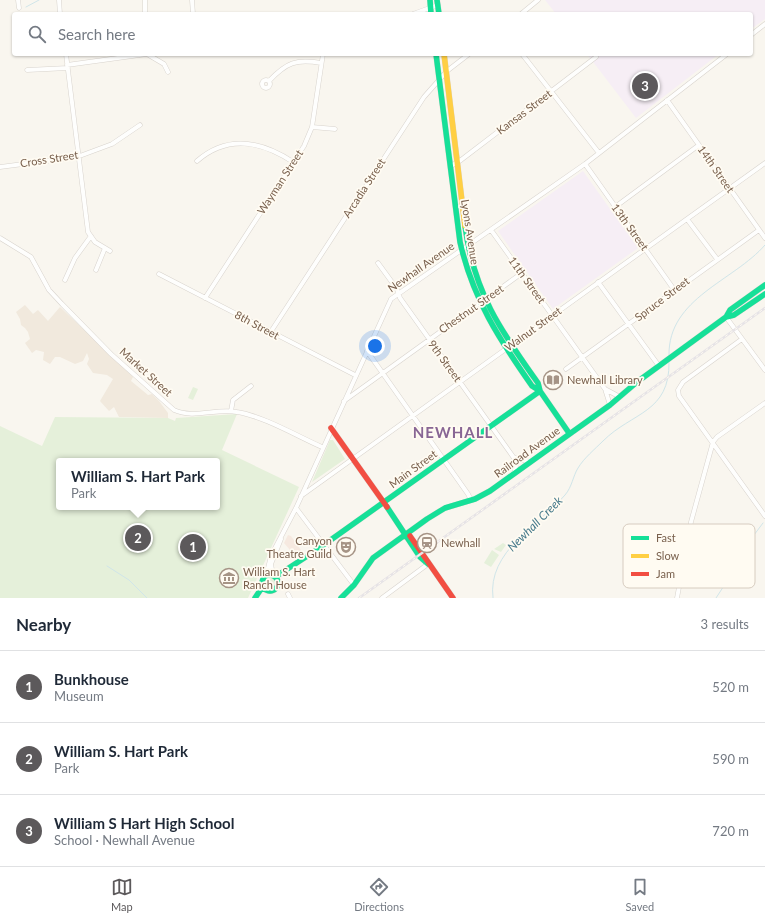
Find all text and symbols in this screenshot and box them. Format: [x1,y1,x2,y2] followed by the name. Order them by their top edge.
[12,12,753,56] search box
[26,23,48,45] icon: search
[58,25,135,43] text: Search here
[632,71,658,101] pin: 3
[494,87,554,137] street label: Kansas Street
[695,143,737,195] street label: 14th Street
[19,147,79,170] street label: Cross Street
[254,147,305,216] street label: Wayman Street
[340,156,388,220] street label: Arcadia Street
[459,198,482,266] street label: Lyons Avenue
[609,201,652,253] street label: 13th Street
[385,239,457,294] street label: Newhall Avenue
[506,254,549,306] street label: 11th Street
[632,274,692,323] street label: Spruce Street
[436,281,506,336] street label: Chestnut Street
[502,304,564,353] street label: Walnut Street
[233,307,282,342] street label: 8th Street
[365,336,385,356] your location
[426,337,465,384] street label: 9th Street
[117,345,175,399] street label: Market Street
[542,369,564,391] library icon: Newhall Library
[567,373,643,386] place label: Newhall Library
[413,423,493,441] district label: NEWHALL
[491,423,562,480] street label: Railroad Avenue
[386,447,439,490] street label: Main Street
[56,458,220,510] popup
[71,467,205,485] text: William S. Hart Park
[71,485,96,501] text: Park
[504,493,566,554] water label: Newhall Creek
[125,523,151,553] pin: 2
[623,524,755,588] legend
[656,531,676,544] text: Fast
[180,532,206,562] pin: 1
[416,532,438,554] station icon: Newhall
[266,534,332,560] place label: Canyon Theatre Guild
[335,536,357,558] theatre icon: Canyon Theatre Guild
[441,536,480,549] place label: Newhall
[656,549,680,562] text: Slow
[243,565,315,591] place label: William S. Hart Ranch House
[218,567,240,589] museum icon: William S. Hart Ranch House
[656,567,675,580] text: Jam
[16,614,71,635] text: Nearby
[701,616,749,632] text: 3 results
[54,670,129,688] text: Bunkhouse
[25,679,33,695] text: 1
[712,679,749,695] text: 520 m
[54,688,104,704] text: Museum
[54,742,188,760] text: William S. Hart Park
[25,751,33,767] text: 2
[712,751,749,767] text: 590 m
[54,760,79,776] text: Park
[54,814,234,832] text: William S Hart High School
[25,823,33,839] text: 3
[712,823,749,839] text: 720 m
[54,832,195,848] text: School · Newhall Avenue
[111,876,133,913] tab: Map
[354,876,404,913] tab: Directions
[625,876,654,913] tab: Saved

